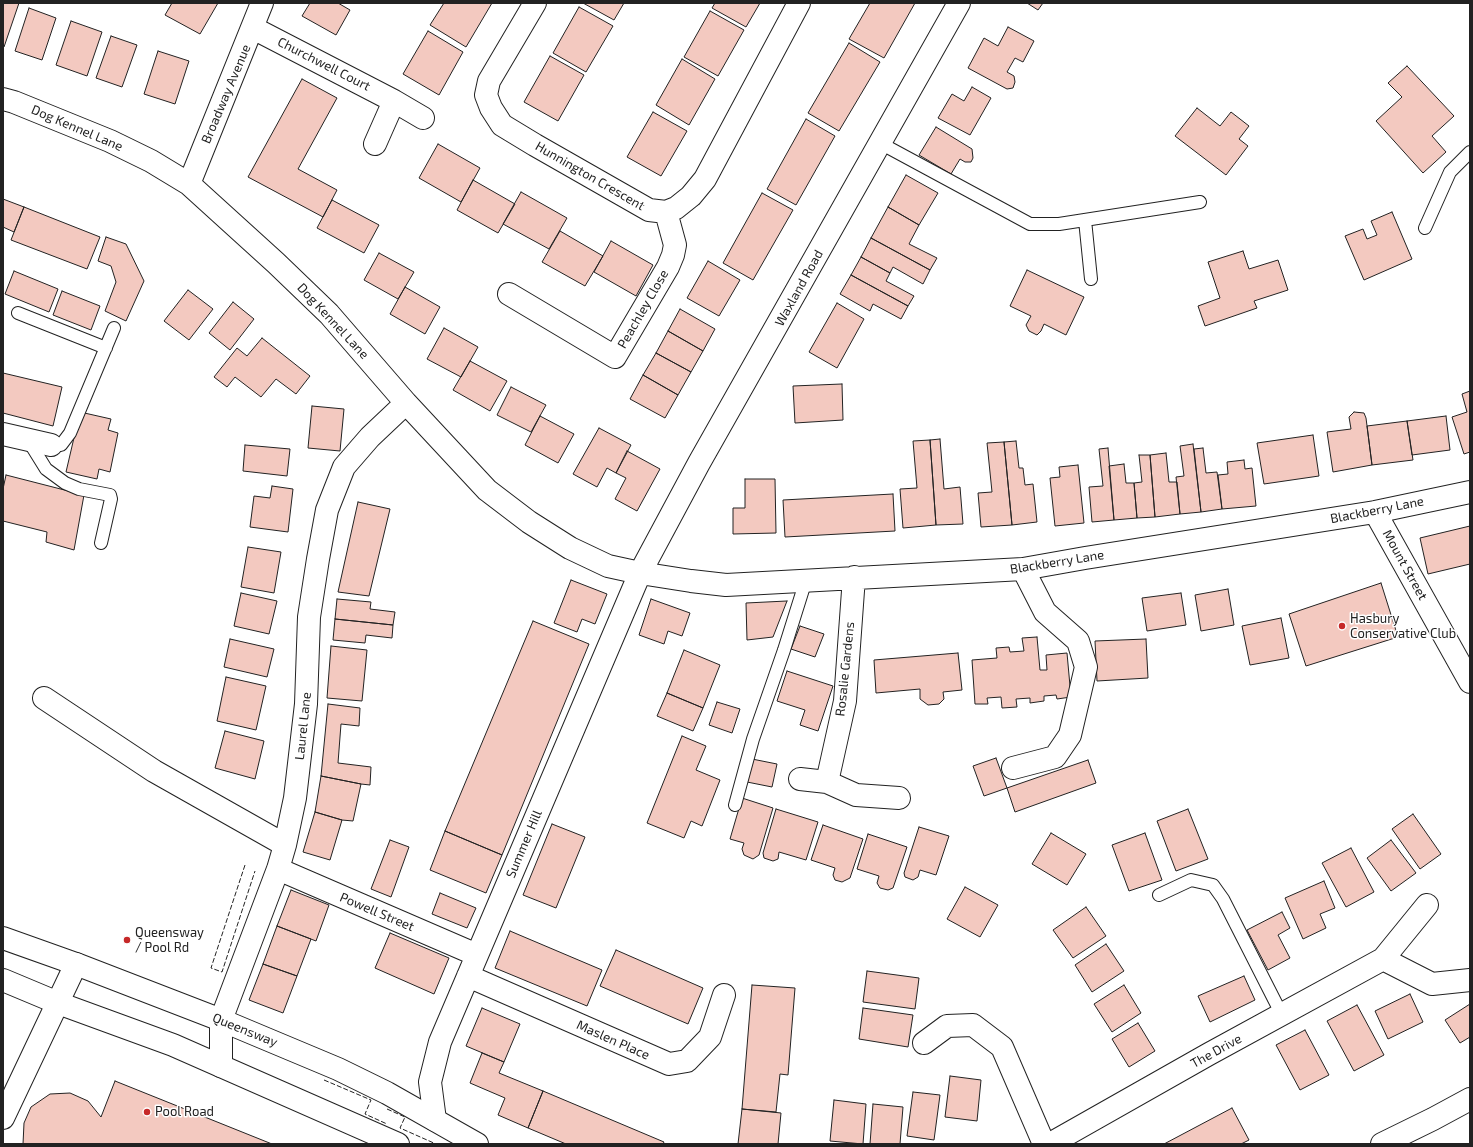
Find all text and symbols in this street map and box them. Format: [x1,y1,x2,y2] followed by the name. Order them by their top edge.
[275,34,373,94] street label: Churchwell Court
[198,42,254,146] street label: Broadway Avenue
[29,102,125,154] street label: Dog Kennel Lane
[532,138,648,214] street label: Hunnington Crescent
[772,247,826,329] street label: Waxland Road
[614,267,672,351] street label: Peachley Close
[294,280,372,362] street label: Dog Kennel Lane
[1329,493,1425,527] street label: Blackberry Lane
[1379,527,1431,603] street label: Mount Street
[1009,547,1105,577] street label: Blackberry Lane
[1350,611,1456,642] place label: Hasbury Conservative Club
[832,621,858,717] street label: Rosalie Gardens
[1337,621,1347,631] marker: Hasbury Conservative Club
[292,691,314,761] street label: Laurel Lane
[503,808,545,880] street label: Summer Hill
[337,889,417,935] street label: Powell Street
[135,925,204,956] place label: Queensway / Pool Rd
[122,935,132,945] marker: Queensway / Pool Rd
[210,1010,280,1050] street label: Queensway
[574,1017,652,1063] street label: Maslen Place
[1188,1031,1244,1071] street label: The Drive
[155,1104,214,1120] place label: Pool Road
[142,1107,152,1117] marker: Pool Road

